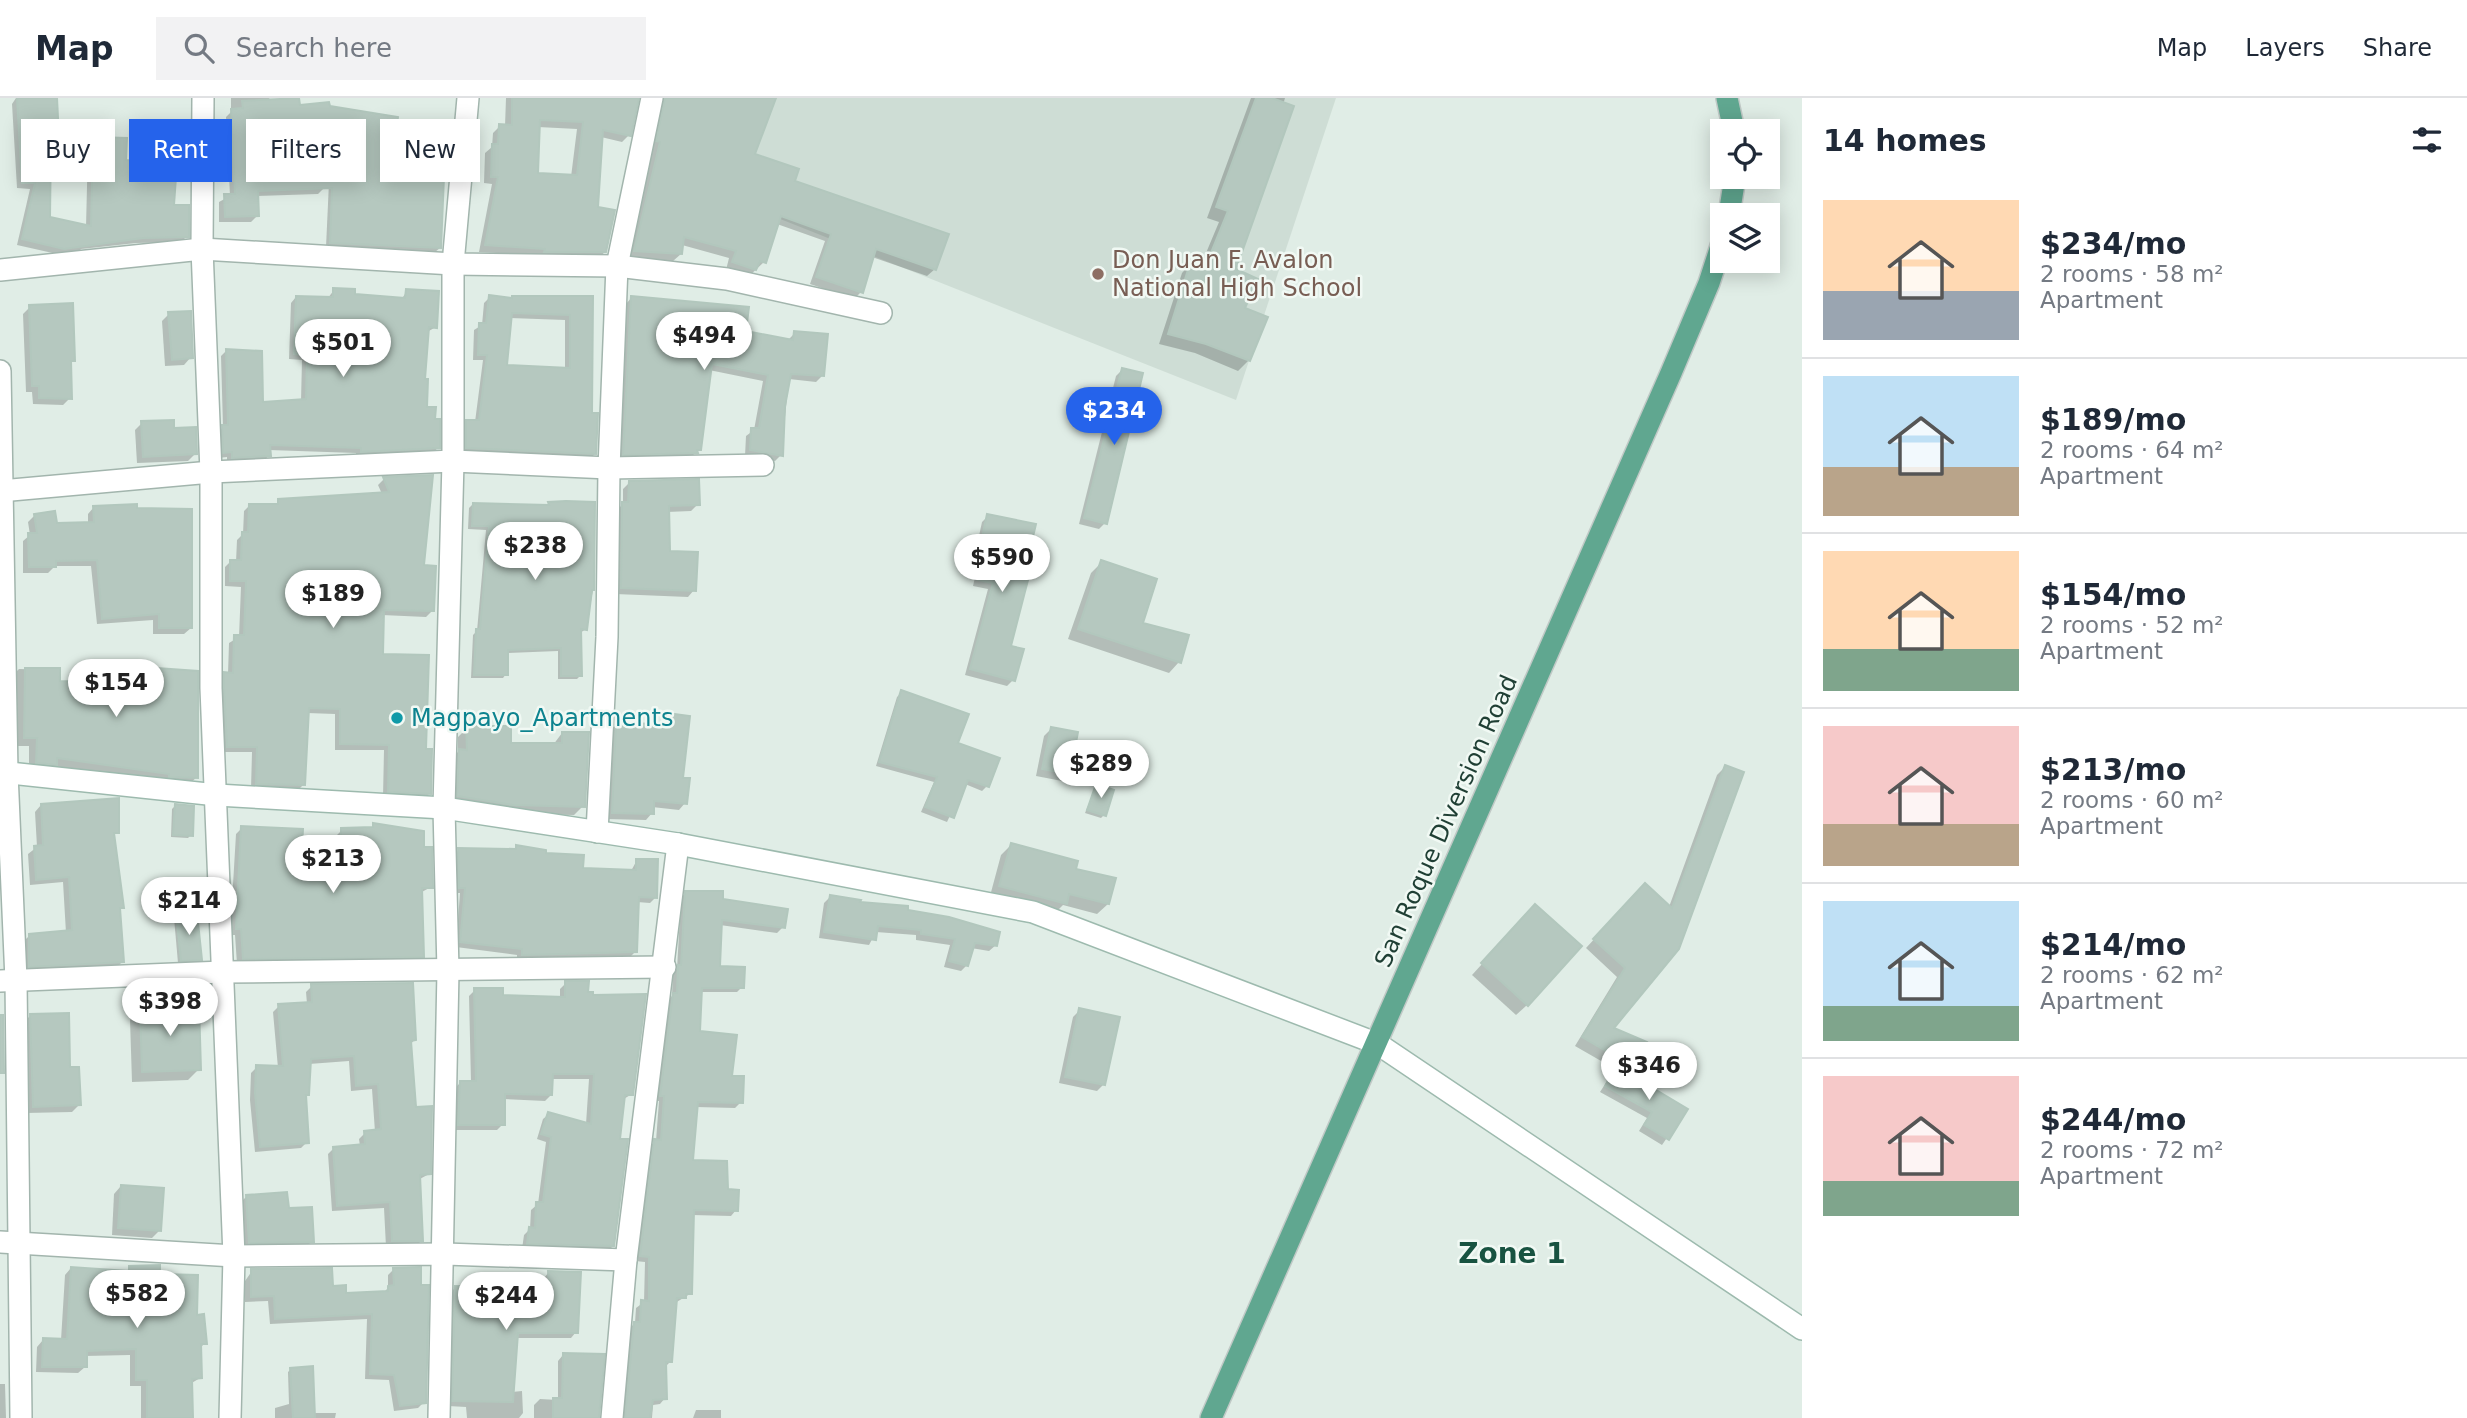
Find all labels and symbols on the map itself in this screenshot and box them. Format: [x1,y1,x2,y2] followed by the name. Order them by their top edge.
[1112,246,1362,302] place label: Don Juan F. Avalon National High School
[1090,266,1106,282] marker: Don Juan F. Avalon National High School
[663,313,745,372] pin: $494
[302,320,384,379] pin: $501
[1073,388,1155,447] pin: $234
[494,522,576,582] pin: $238
[961,534,1043,594] pin: $590
[292,570,374,630] pin: $189
[75,660,157,719] pin: $154
[1369,671,1523,971] street label: San Roque Diversion Road
[411,704,673,732] place label: Magpayo_Apartments
[389,710,405,726] marker: Magpayo_Apartments
[1060,740,1142,800] pin: $289
[292,836,374,895] pin: $213
[148,878,230,937] pin: $214
[129,978,211,1038] pin: $398
[1608,1042,1690,1102] pin: $346
[1458,1237,1566,1270] district label: Zone 1
[96,1270,178,1330] pin: $582
[465,1272,547,1332] pin: $244

